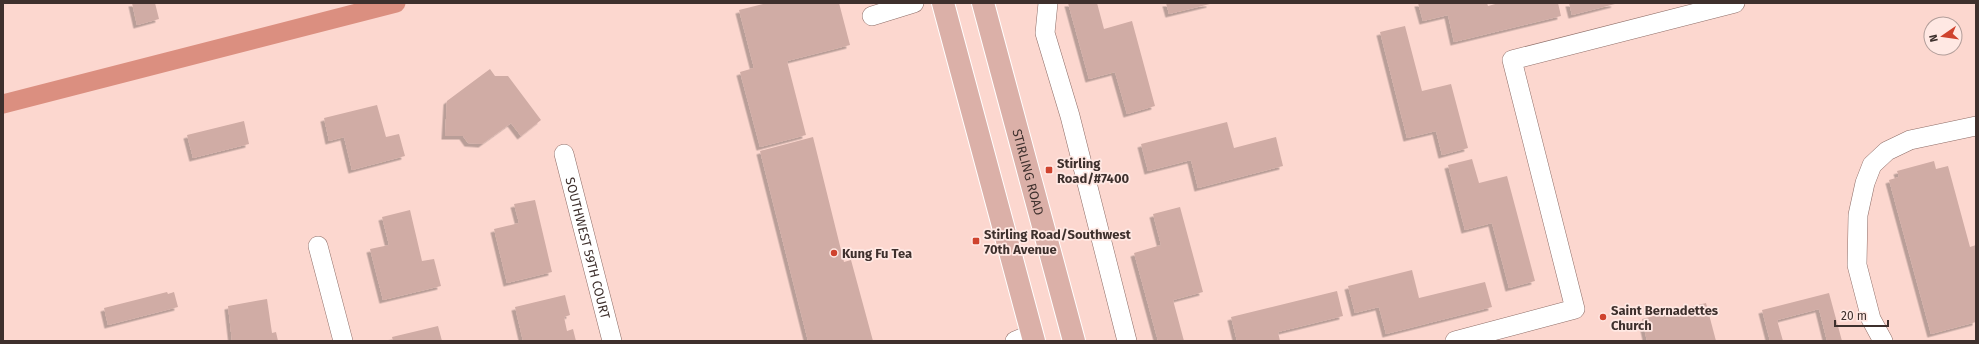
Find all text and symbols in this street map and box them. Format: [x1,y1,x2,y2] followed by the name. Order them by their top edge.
[1923,16,1963,56] north arrow
[1927,33,1941,43] text: N
[1009,127,1047,217] street label: STIRLING ROAD
[1057,156,1130,186] place label: Stirling Road/#7400
[1044,165,1054,175] marker: Stirling Road/#7400
[562,176,613,321] street label: SOUTHWEST 59TH COURT
[984,227,1132,257] place label: Stirling Road/Southwest 70th Avenue
[971,236,981,246] marker: Stirling Road/Southwest 70th Avenue
[842,246,912,261] place label: Kung Fu Tea
[829,248,839,258] marker: Kung Fu Tea
[1835,302,1888,328] scale bar
[1611,303,1719,333] place label: Saint Bernadettes Church
[1841,309,1867,323] text: 20 m
[1598,312,1608,322] marker: Saint Bernadettes Church

